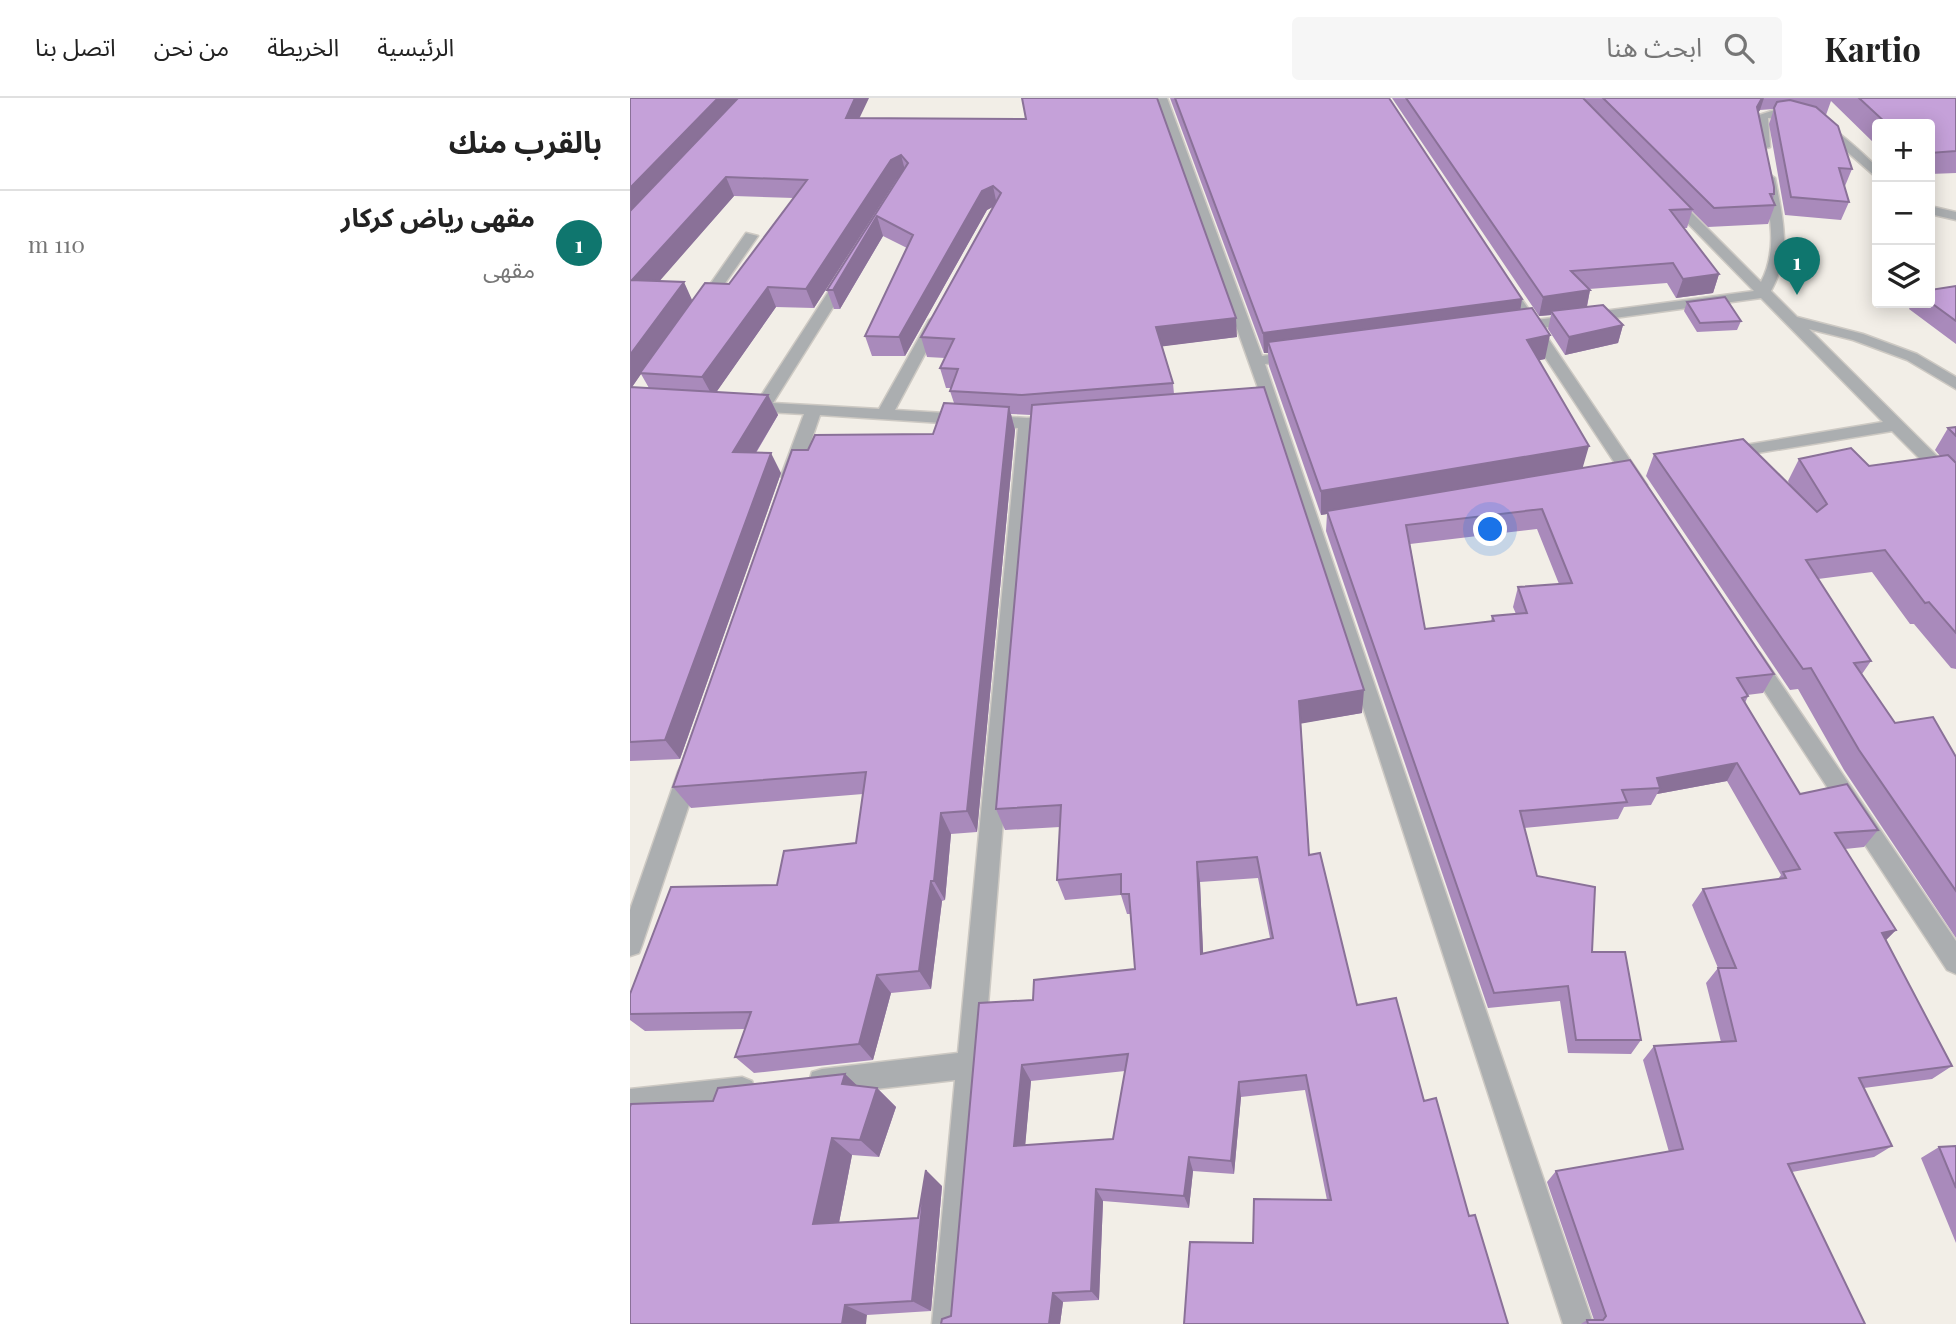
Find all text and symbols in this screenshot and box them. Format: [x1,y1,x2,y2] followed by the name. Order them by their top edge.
[1292,17,1782,80] search box
[1824,26,1921,70] text: Kartio
[1606,29,1702,64] text: ابحث هنا
[1720,29,1758,67] icon: search
[35,30,116,62] text: اتصل بنا
[154,30,229,62] text: من نحن
[267,30,339,62] text: الخريطة
[377,30,454,62] text: الرئيسية
[1872,119,1935,308] map controls
[1872,119,1935,182] button: +
[449,121,602,161] text: بالقرب منك
[1872,182,1935,245] button: −
[341,199,535,234] text: مقهى رياض كركار
[28,228,85,259] text: 110 m
[575,228,583,259] text: 1
[1774,237,1820,295] pin: 1
[1872,245,1935,308] button: layers
[483,253,535,284] text: مقهى
[1473,512,1507,546] your location

